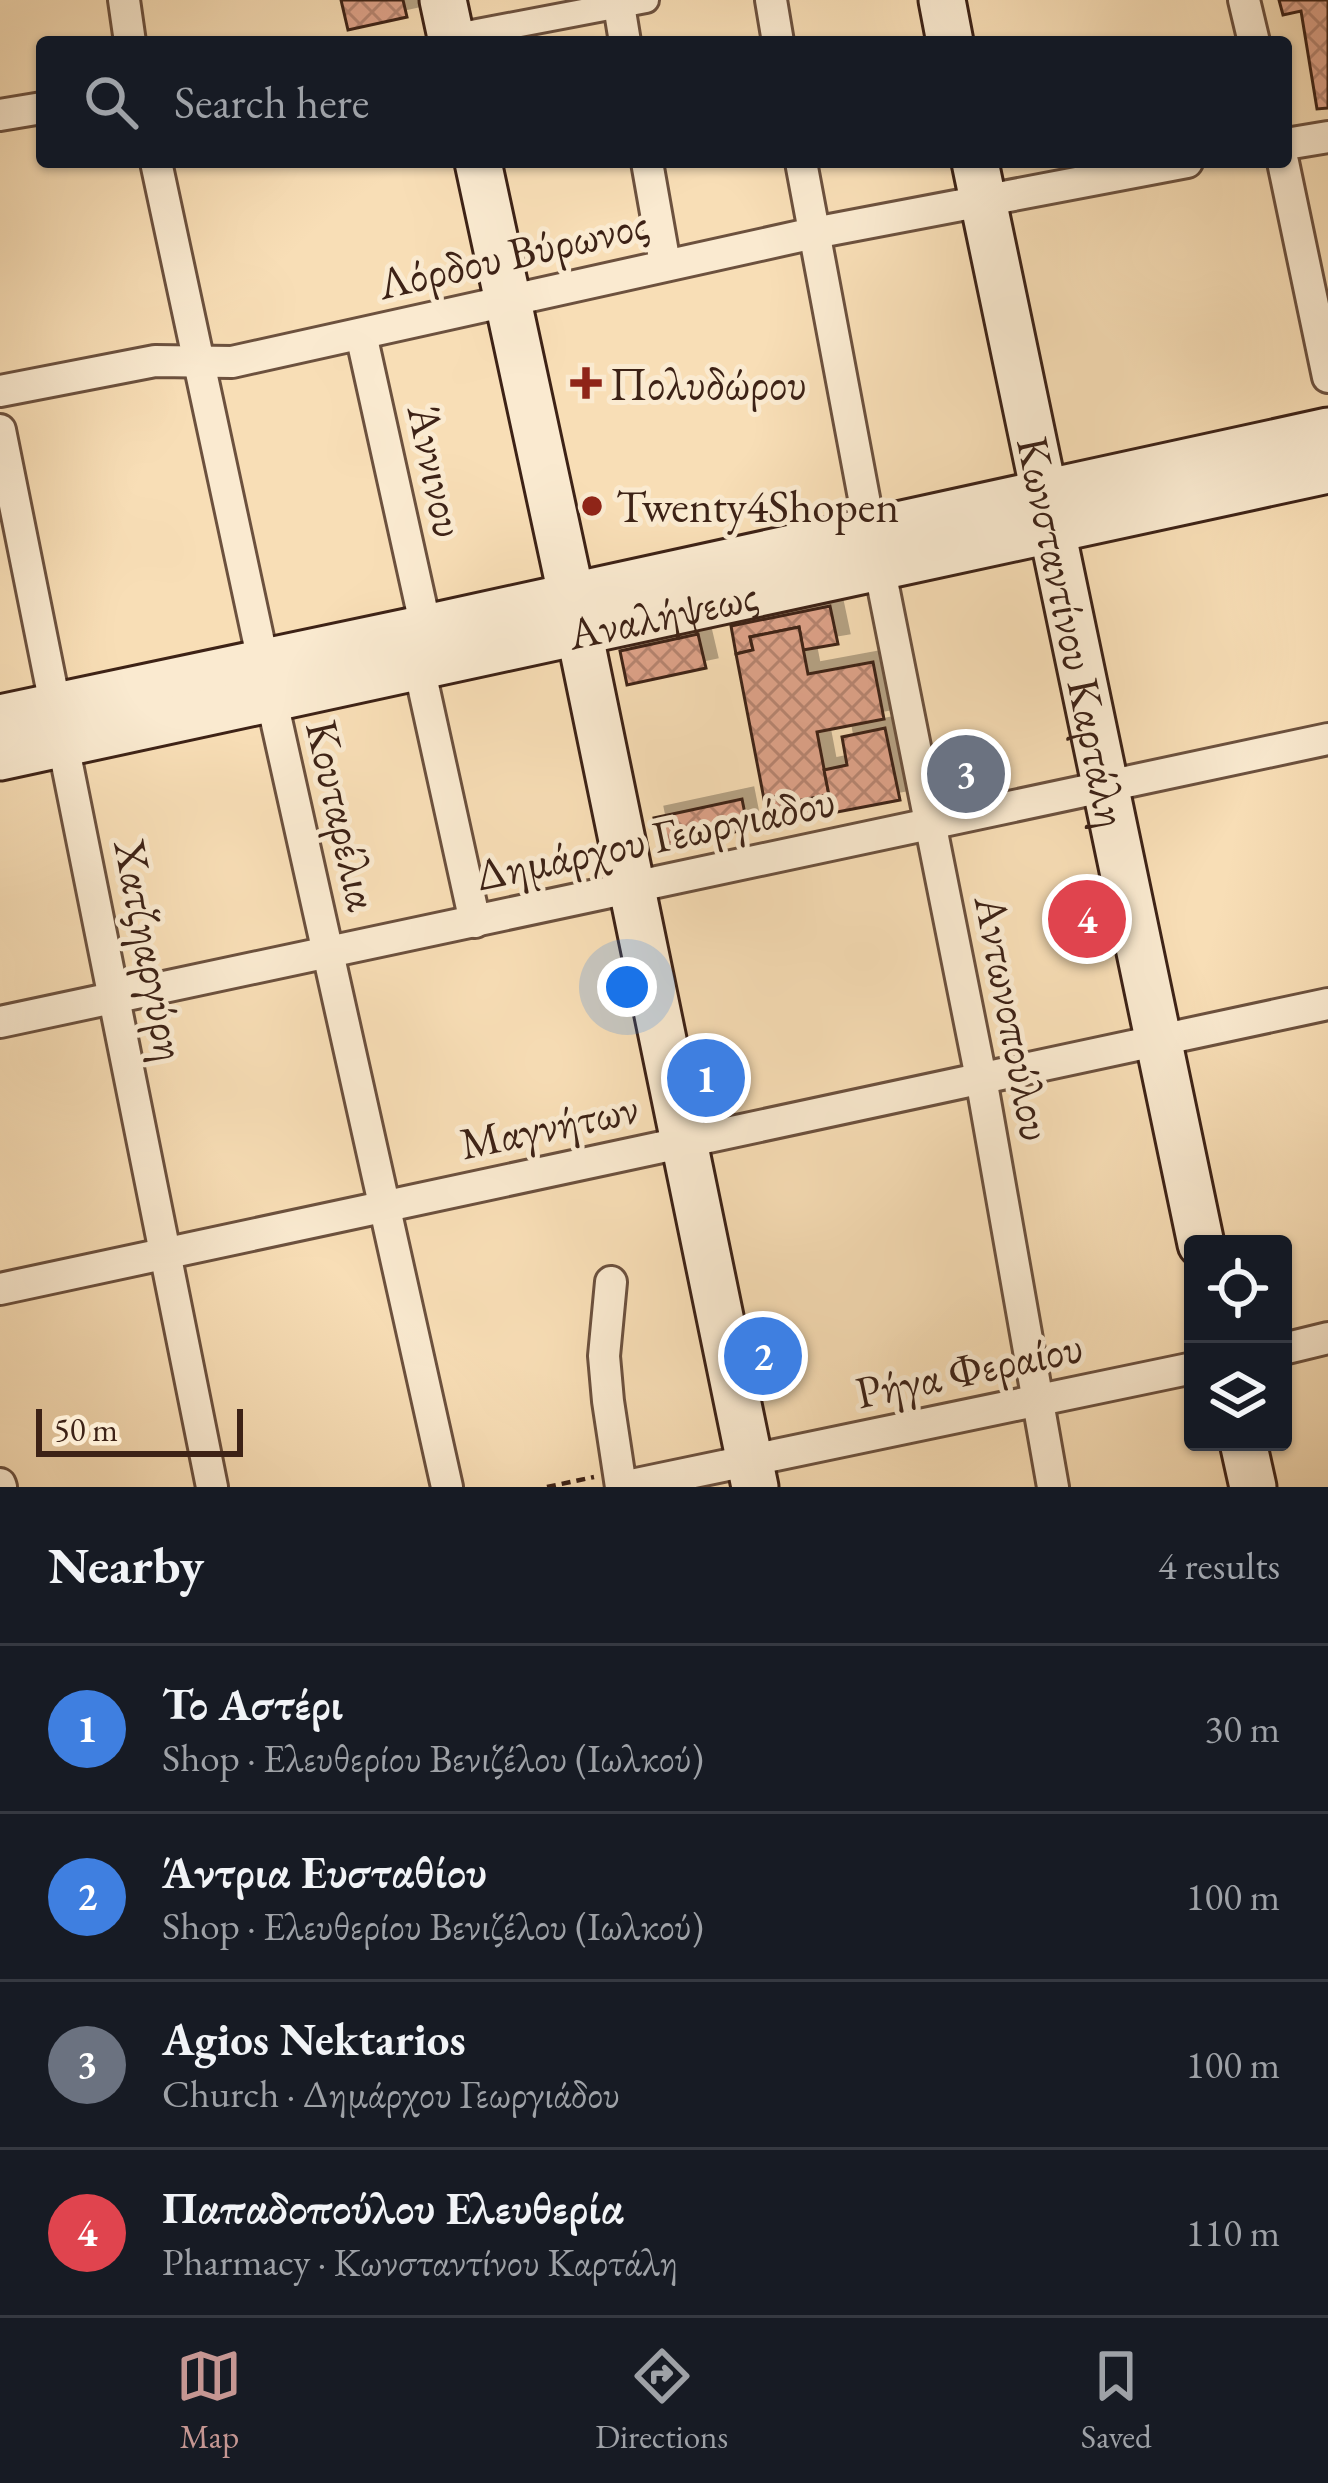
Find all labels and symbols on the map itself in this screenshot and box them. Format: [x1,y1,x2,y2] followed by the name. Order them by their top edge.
[371,194,654,313] street label: Λόρδου Βύρωνος
[610,354,807,412] place label: Πολυδώρου
[573,370,599,396] marker: Πολυδώρου
[394,398,479,543] street label: Άννινου
[1004,431,1142,832] street label: Κωνσταντίνου Καρτάλη
[616,477,899,535] place label: Twenty4Shopen
[579,493,605,519] marker: Twenty4Shopen
[561,565,763,663] street label: Αναλήψεως
[293,714,393,916] street label: Κουταρέλια
[927,729,1005,819] pin: 3
[470,771,840,903] street label: Δημάρχου Γεωργιάδου
[101,833,201,1066] street label: Χατζηαργύρη
[1048,874,1126,964] pin: 4
[962,889,1066,1146] street label: Αντωνοπούλου
[597,957,657,1017] your location
[667,1033,745,1123] pin: 1
[454,1078,644,1172] street label: Μαγνήτων
[724,1311,802,1401] pin: 2
[850,1317,1088,1421] street label: Ρήγα Φεραίου
[36,1403,243,1456] scale bar

